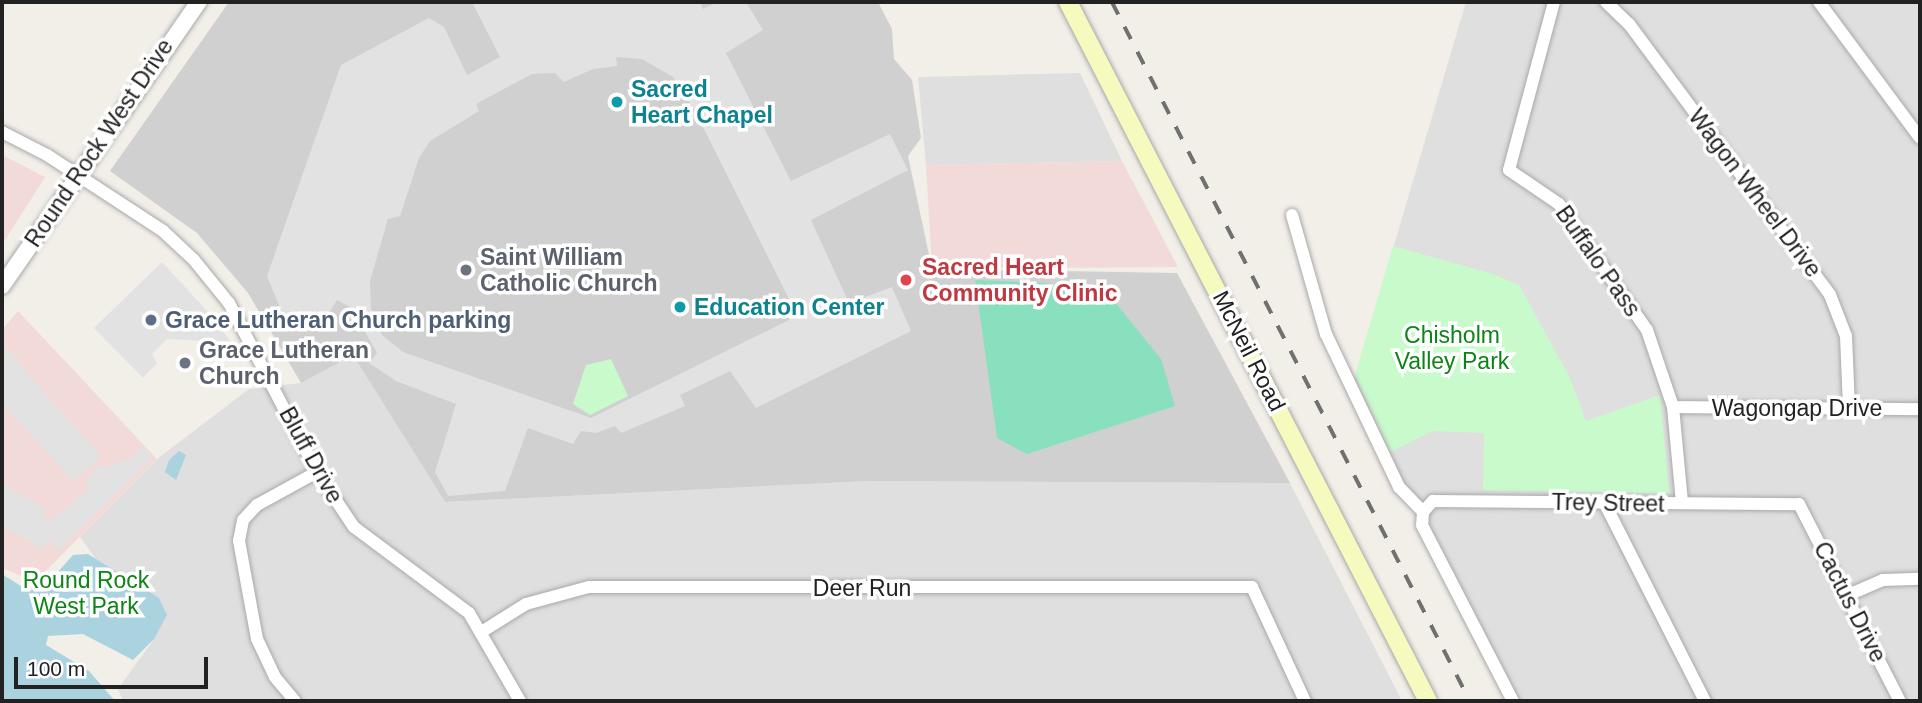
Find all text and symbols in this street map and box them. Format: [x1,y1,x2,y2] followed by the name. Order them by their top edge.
[19,34,179,252] street label: Round Rock West Drive
[631,75,773,129] place label: Sacred Heart Chapel
[609,94,625,110] marker: Sacred Heart Chapel
[1683,103,1827,283] street label: Wagon Wheel Drive
[1550,200,1646,322] street label: Buffalo Pass
[480,243,658,297] place label: Saint William Catholic Church
[922,253,1118,307] place label: Sacred Heart Community Clinic
[458,262,474,278] marker: Saint William Catholic Church
[896,270,916,290] marker: Sacred Heart Community Clinic
[1207,286,1291,416] street label: McNeil Road
[694,293,884,321] place label: Education Center
[672,299,688,315] marker: Education Center
[165,306,511,334] place label: Grace Lutheran Church parking
[143,312,159,328] marker: Grace Lutheran Church parking
[1395,321,1509,375] park label: Chisholm Valley Park
[199,336,369,390] place label: Grace Lutheran Church
[177,355,193,371] marker: Grace Lutheran Church
[1712,394,1882,422] street label: Wagongap Drive
[273,402,349,508] street label: Bluff Drive
[1551,488,1665,518] street label: Trey Street
[1808,537,1892,667] street label: Cactus Drive
[23,566,149,620] park label: Round Rock West Park
[813,574,911,602] street label: Deer Run
[18,644,212,688] scale bar
[27,657,85,680] text: 100 m

